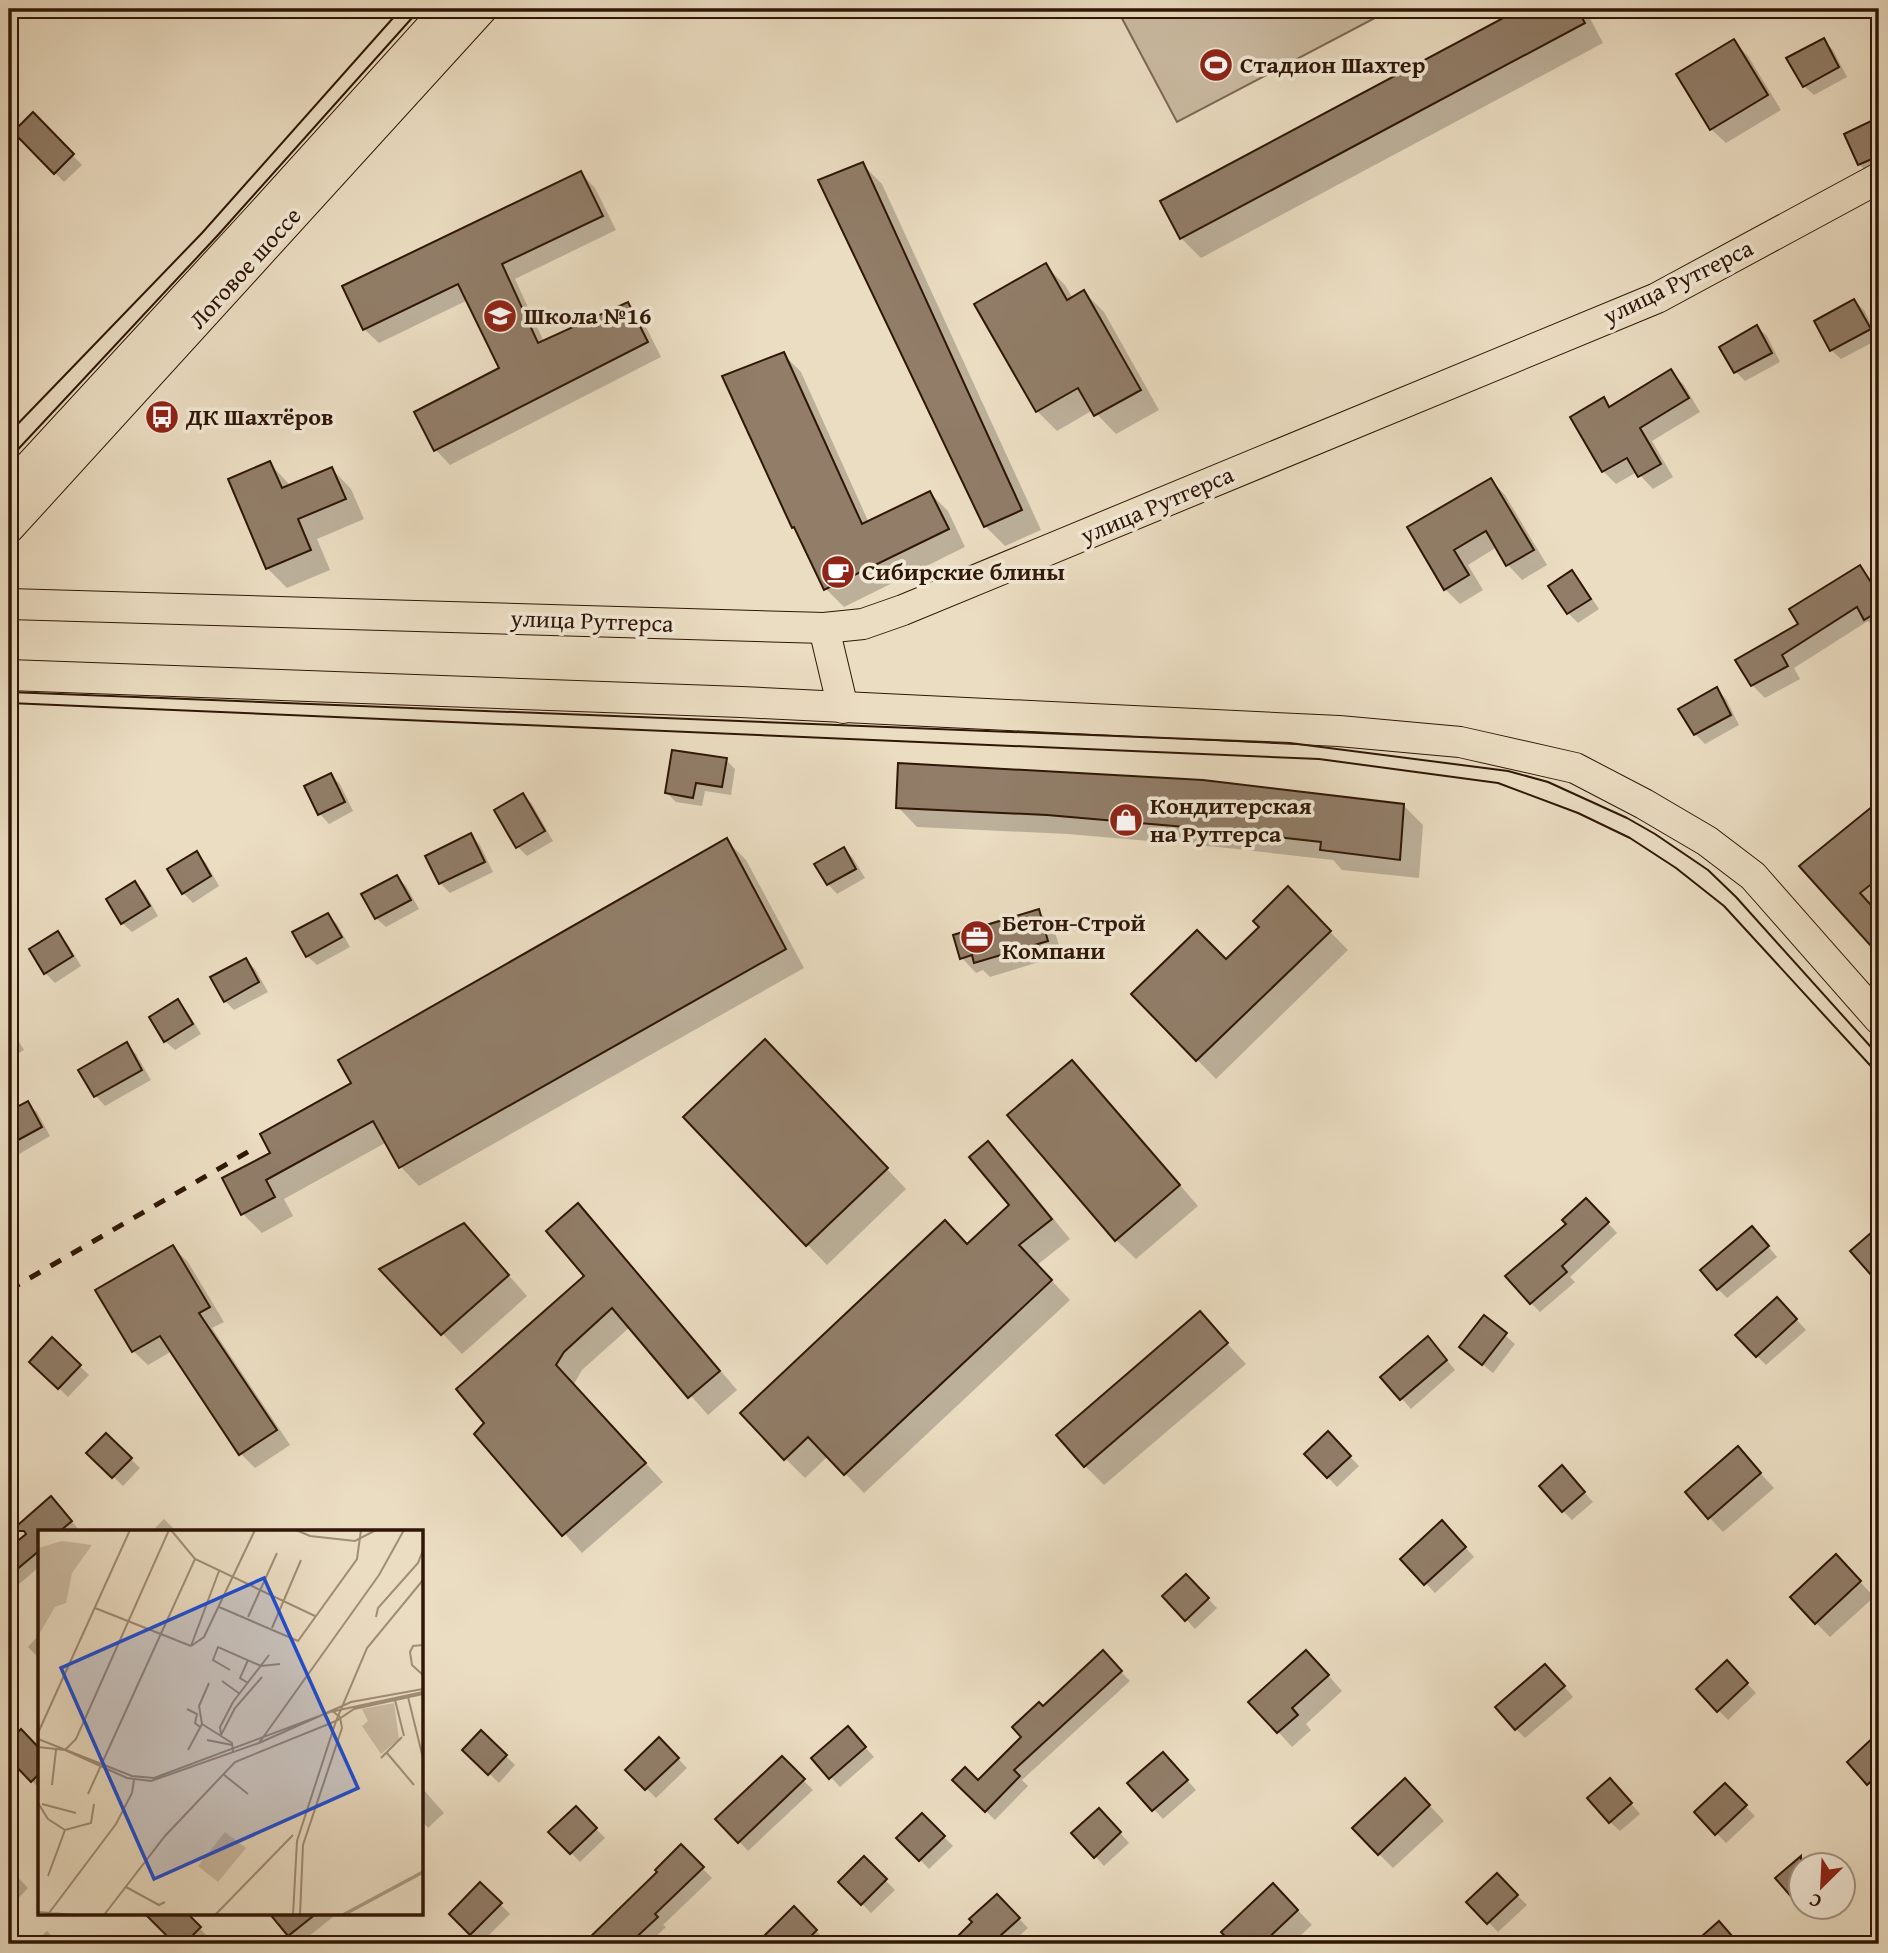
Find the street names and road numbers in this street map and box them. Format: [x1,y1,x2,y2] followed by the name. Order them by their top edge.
[180,199,309,336] street label: Логовое шоссе
[1596,230,1759,333] street label: улица Рутгерса
[1074,456,1239,553] street label: улица Рутгерса
[509,600,675,641] street label: улица Рутгерса

